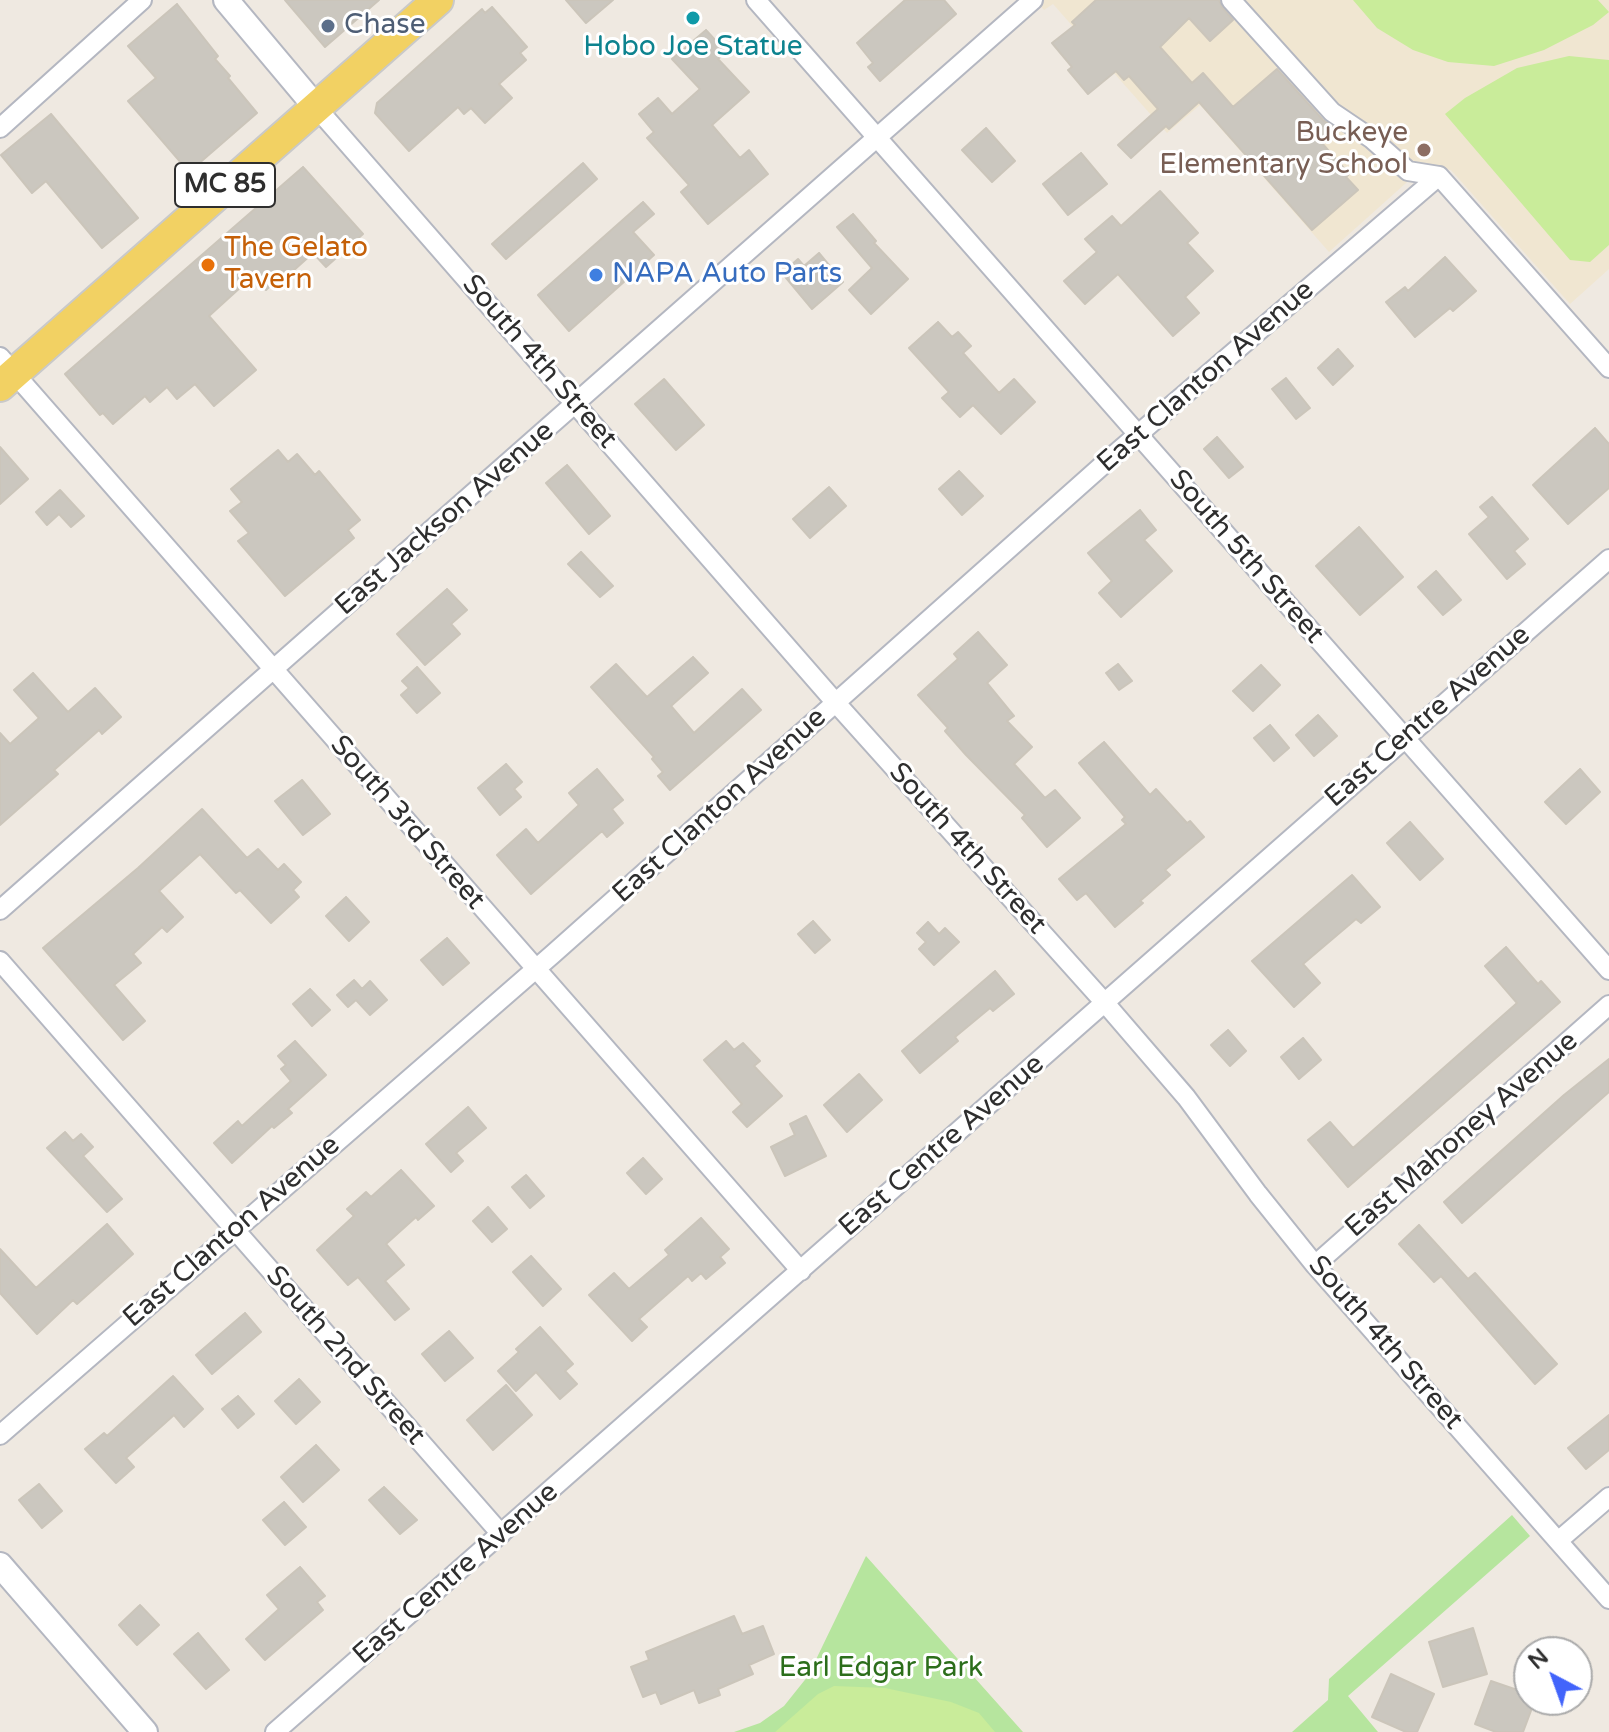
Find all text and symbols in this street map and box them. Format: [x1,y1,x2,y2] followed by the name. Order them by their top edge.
[344,9,426,43] place label: Chase
[684,9,702,27] marker: Hobo Joe Statue
[319,17,337,35] marker: Chase
[583,31,803,65] place label: Hobo Joe Statue
[1159,117,1408,183] place label: Buckeye Elementary School
[1415,141,1433,159] marker: Buckeye Elementary School
[175,163,275,207] road number: MC 85
[224,232,368,298] place label: The Gelato Tavern
[199,256,217,274] marker: The Gelato Tavern
[612,258,842,292] place label: NAPA Auto Parts
[587,266,605,284] marker: NAPA Auto Parts
[454,268,624,456] street label: South 4th Street
[1091,274,1321,480] street label: East Clanton Avenue
[329,415,561,623] street label: East Jackson Avenue
[1161,463,1331,651] street label: South 5th Street
[1319,619,1537,815] street label: East Centre Avenue
[606,701,834,911] street label: East Clanton Avenue
[322,729,492,917] street label: South 3rd Street
[881,756,1053,942] street label: South 4th Street
[1339,1025,1585,1245] street label: East Mahoney Avenue
[833,1048,1051,1244] street label: East Centre Avenue
[117,1129,347,1335] street label: East Clanton Avenue
[1300,1249,1470,1437] street label: South 4th Street
[258,1260,432,1452] street label: South 2nd Street
[347,1476,565,1672] street label: East Centre Avenue
[1513,1636,1593,1716] north arrow
[1523,1644,1554,1675] text: N
[779,1652,983,1686] park label: Earl Edgar Park

